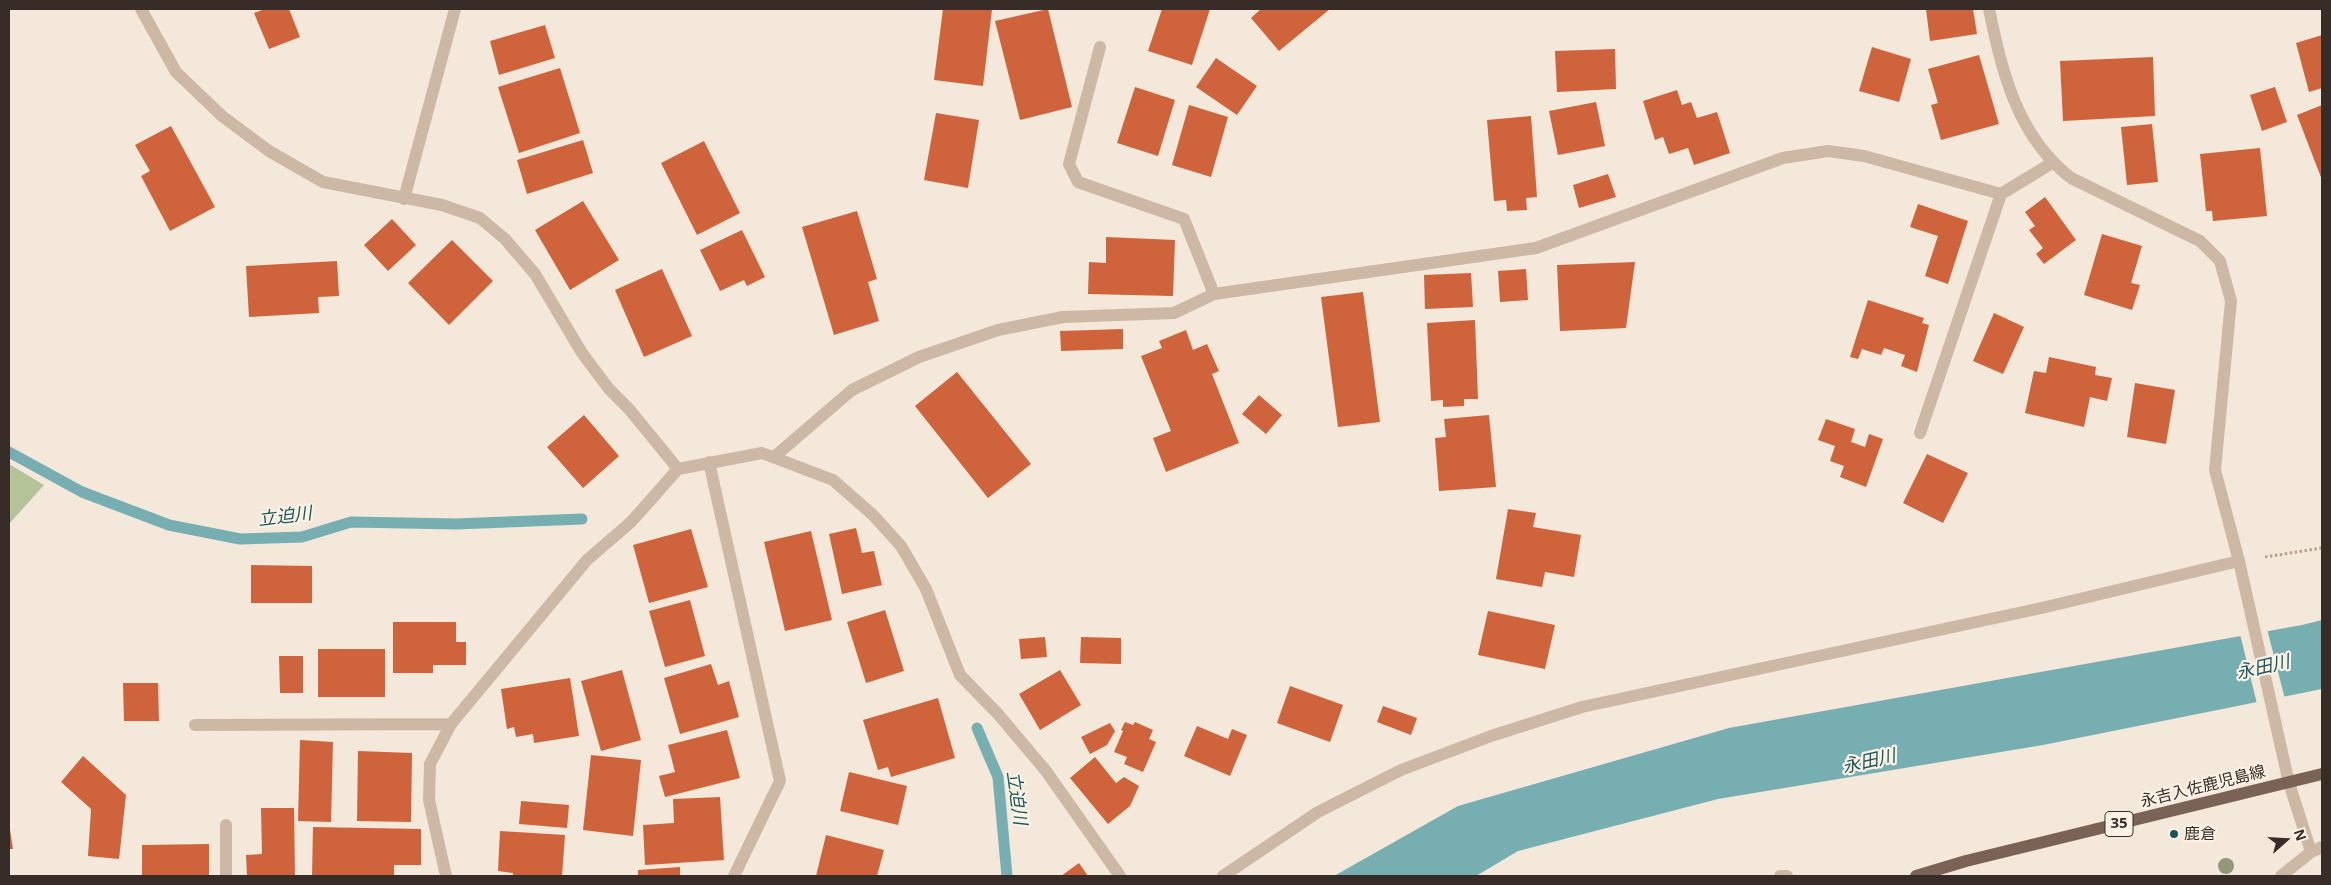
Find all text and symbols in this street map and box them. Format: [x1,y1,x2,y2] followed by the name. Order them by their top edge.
[257,503,313,531] water label: 立迫川
[2234,651,2292,685] water label: 永田川
[1840,745,1898,779] water label: 永田川
[2139,762,2267,812] street label: 永吉入佐鹿児島線
[1002,770,1030,826] water label: 立迫川
[2105,812,2133,836] road number: 35
[2261,815,2311,865] north arrow
[2184,824,2216,844] place label: 鹿倉
[2290,826,2311,843] text: N
[2168,828,2180,840] marker: 鹿倉

